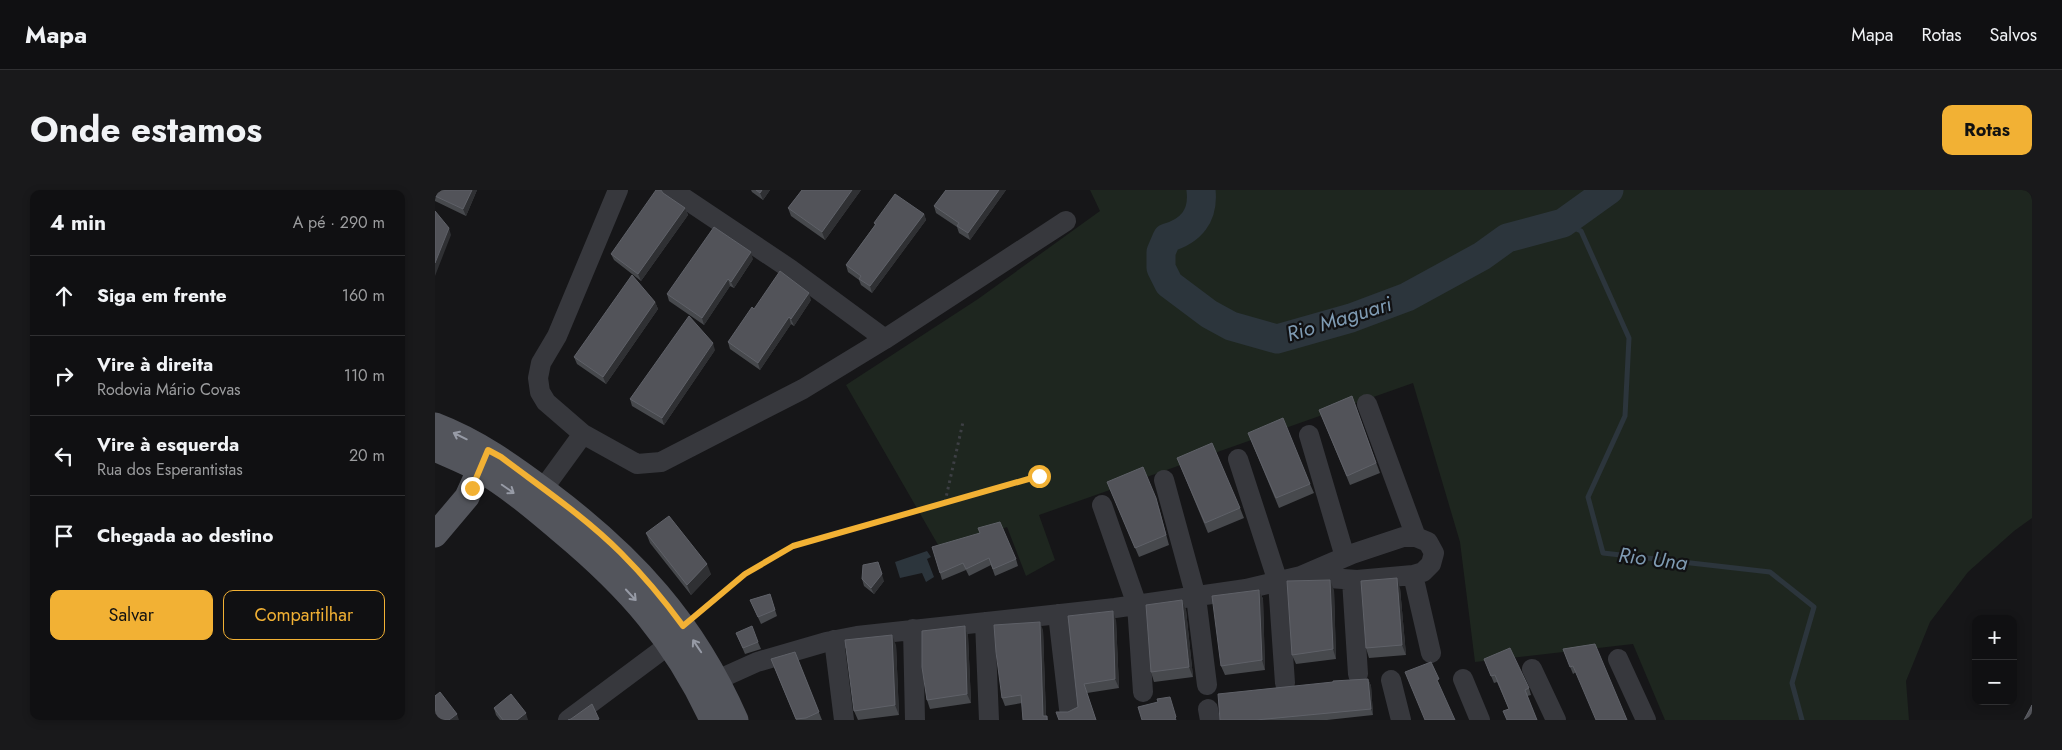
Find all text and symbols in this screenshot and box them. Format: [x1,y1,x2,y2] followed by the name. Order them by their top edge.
[25,17,87,52] text: Mapa
[1851,22,1893,48] text: Mapa
[1921,22,1962,48] text: Rotas
[1990,22,2037,48] text: Salvos
[30,105,262,155] text: Onde estamos
[1942,105,2032,155] button: Rotas
[50,208,106,238] text: 4 min
[293,211,385,234] text: A pé · 290 m
[50,282,78,310] icon: ahead
[97,282,227,309] text: Siga em frente
[342,284,385,307] text: 160 m
[1283,289,1396,349] water label: Rio Maguari
[97,351,213,378] text: Vire à direita
[50,362,78,390] icon: right
[344,364,385,387] text: 110 m
[97,378,241,401] text: Rodovia Mário Covas
[97,431,239,458] text: Vire à esquerda
[453,431,468,440] one-way arrow
[50,442,78,470] icon: left
[349,444,385,467] text: 20 m
[97,458,243,481] text: Rua dos Esperantistas
[1028,465,1051,488] route start
[461,477,484,500] route end
[501,484,515,494] one-way arrow
[50,522,78,550] icon: arrive
[97,522,273,549] text: Chegada ao destino
[1617,540,1690,578] water label: Rio Una
[625,589,637,602] one-way arrow
[50,590,213,640] button: Salvar
[223,590,385,640] button: Compartilhar
[1972,615,2017,705] map controls
[1972,615,2017,660] button: +
[691,640,701,654] one-way arrow
[1972,660,2017,705] button: −

